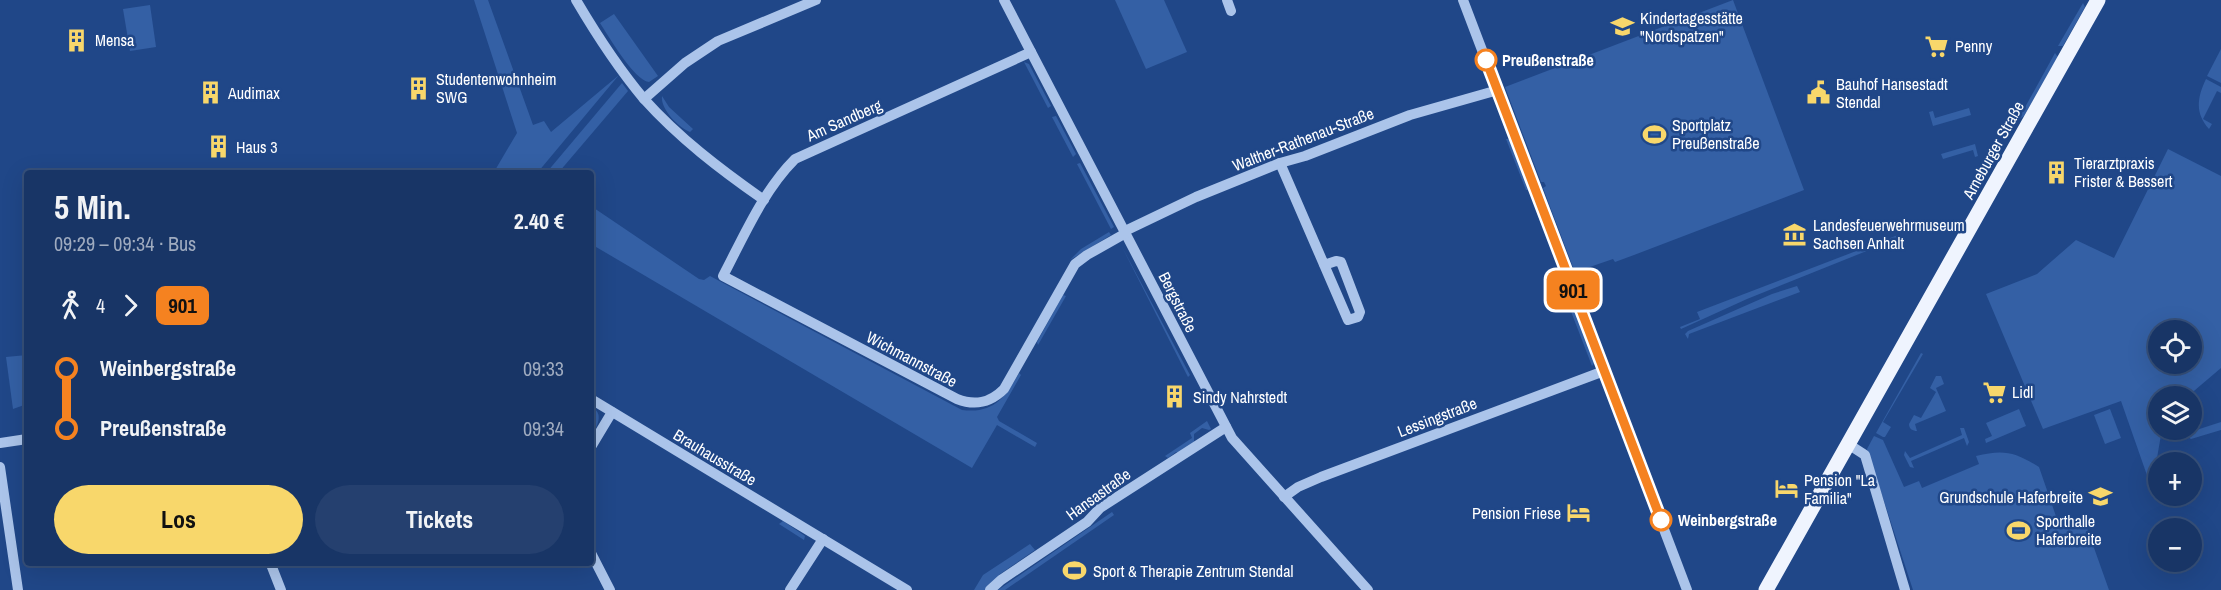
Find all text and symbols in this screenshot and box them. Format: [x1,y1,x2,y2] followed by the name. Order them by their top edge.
[1640,7,1743,47] place label: Kindertagesstätte "Nordspatzen"
[1609,14,1635,40] school or university icon: Kindertagesstätte "Nordspatzen"
[64,27,90,53] building icon: Mensa
[95,29,135,51] place label: Mensa
[1924,33,1950,59] supermarket icon: Penny
[1955,35,1993,57] place label: Penny
[1475,49,1497,71] marker: Preußenstraße
[1502,49,1594,71] place label: Preußenstraße
[436,68,556,108] place label: Studentenwohnheim SWG
[1836,73,1948,113] place label: Bauhof Hansestadt Stendal
[405,75,431,101] building icon: Studentenwohnheim SWG
[197,80,223,106] building icon: Audimax
[1805,80,1831,106] public building icon: Bauhof Hansestadt Stendal
[227,82,280,104] place label: Audimax
[802,93,886,147] street label: Am Sandberg
[1957,97,2029,204] street label: Arneburger Straße
[1229,102,1377,176] street label: Walther-Rathenau-Straße
[1672,114,1760,154] place label: Sportplatz Preußenstraße
[1641,121,1667,147] sports icon: Sportplatz Preußenstraße
[205,134,231,160] building icon: Haus 3
[236,136,278,158] place label: Haus 3
[2074,152,2173,192] place label: Tierarztpraxis Frister & Bessert
[2043,159,2069,185] building icon: Tierarztpraxis Frister & Bessert
[54,185,131,229] text: 5 Min.
[514,206,564,236] text: 2.40 €
[1813,214,1965,254] place label: Landesfeuerwehrmuseum Sachsen Anhalt
[1782,221,1808,247] museum icon: Landesfeuerwehrmuseum Sachsen Anhalt
[54,230,196,257] text: 09:29 – 09:34 · Bus
[1153,268,1203,336] street label: Bergstraße
[1538,270,1608,310] line badge: 901
[1559,276,1587,305] text: 901
[54,289,87,322] icon: walk
[114,289,147,322] icon: forward
[168,291,197,320] text: 901
[96,292,105,319] text: 4
[2148,320,2202,572] map controls
[2148,320,2202,374] button: locate
[863,326,961,392] street label: Wichmannstraße
[100,353,236,383] text: Weinbergstraße
[523,355,564,382] text: 09:33
[1981,379,2007,405] supermarket icon: Lidl
[2012,381,2033,403] place label: Lidl
[1162,384,1188,410] building icon: Sindy Nahrstedt
[1193,386,1287,408] place label: Sindy Nahrstedt
[2148,386,2202,440] button: layers
[1394,392,1480,442] street label: Lessingstraße
[100,413,226,443] text: Preußenstraße
[523,415,564,442] text: 09:34
[669,424,761,490] street label: Brauhausstraße
[2148,452,2202,506] button: +
[1061,463,1135,525] street label: Hansastraße
[1804,469,1876,509] place label: Pension "La Familia"
[1773,476,1799,502] hotel icon: Pension "La Familia"
[2088,484,2114,510] school or university icon: Grundschule Haferbreite
[54,485,303,554] button: Los
[315,485,564,554] button: Tickets
[1939,486,2083,508] place label: Grundschule Haferbreite
[1566,500,1592,526] hotel icon: Pension Friese
[1472,502,1561,524] place label: Pension Friese
[1650,509,1672,531] marker: Weinbergstraße
[1678,509,1777,531] place label: Weinbergstraße
[2036,510,2102,550] place label: Sporthalle Haferbreite
[2005,517,2031,543] sports icon: Sporthalle Haferbreite
[2148,518,2202,572] button: −
[1062,558,1088,584] sports icon: Sport & Therapie Zentrum Stendal
[1093,560,1293,582] place label: Sport & Therapie Zentrum Stendal

